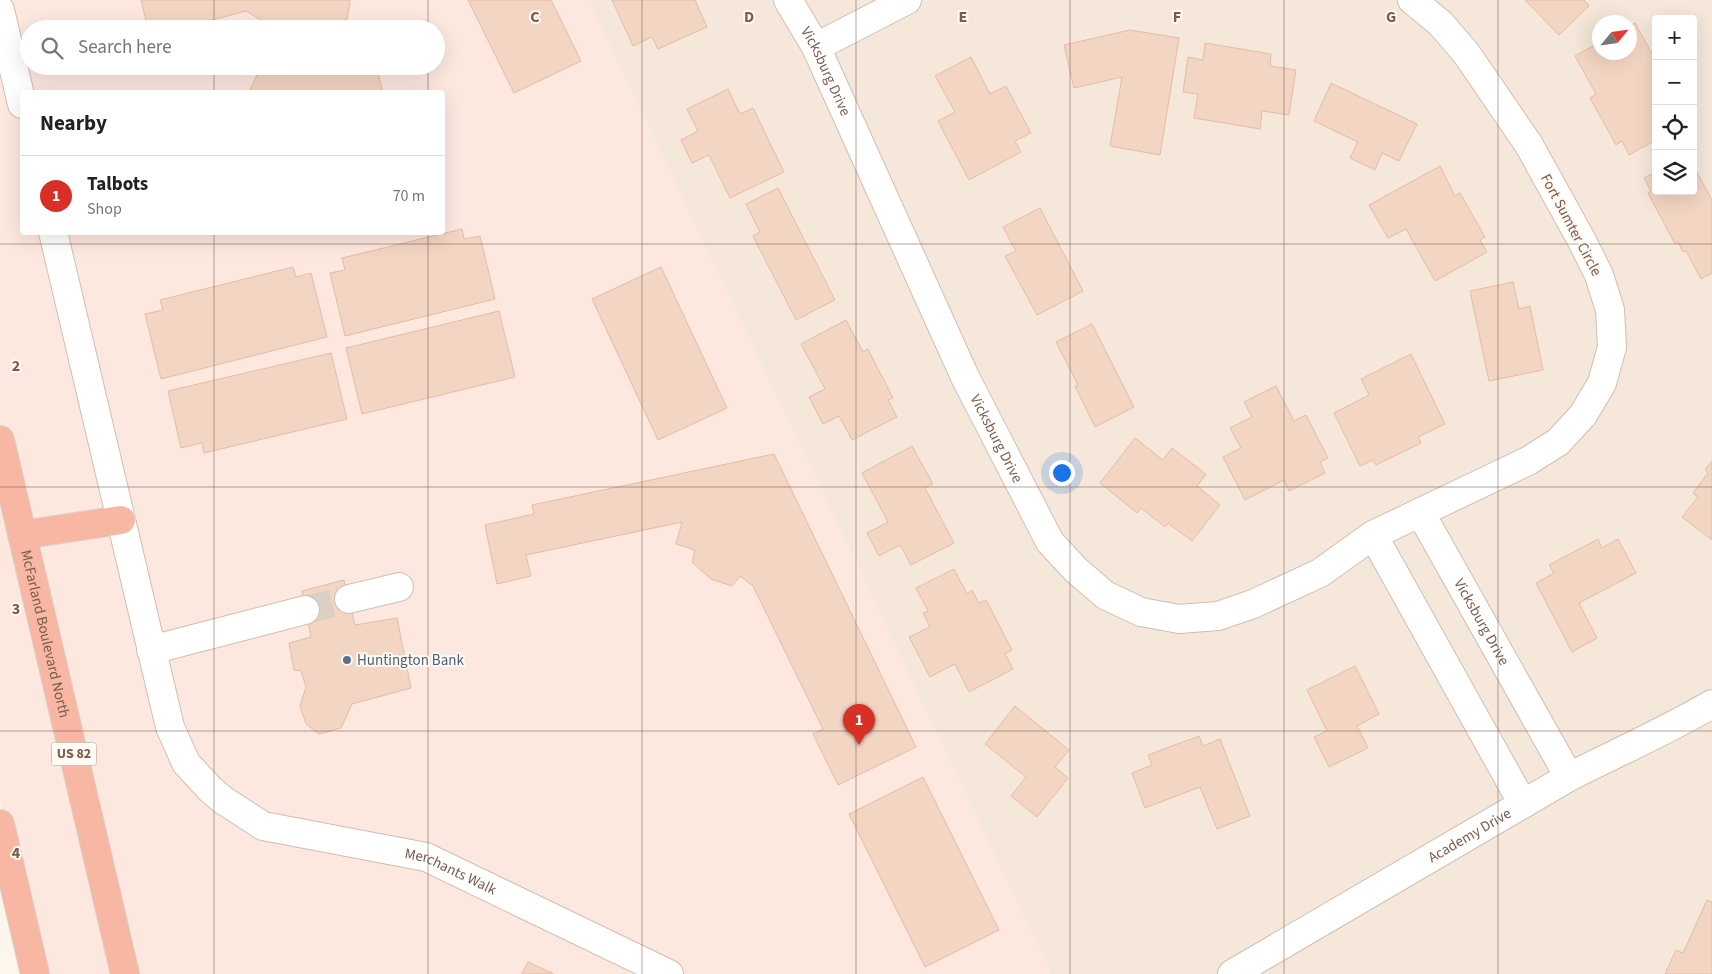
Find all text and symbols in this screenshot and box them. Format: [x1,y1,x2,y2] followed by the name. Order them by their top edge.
[530,6,540,28] text: C
[744,6,754,28] text: D
[959,6,967,28] text: E
[1173,6,1181,28] text: F
[1386,6,1396,28] text: G
[1592,15,1637,60] north arrow
[1652,15,1697,195] map controls
[1652,15,1697,60] button: +
[20,20,445,75] search box
[796,23,856,119] street label: Vicksburg Drive
[38,34,66,62] icon: search
[78,34,172,61] text: Search here
[1652,60,1697,105] button: −
[1652,105,1697,150] button: locate
[40,108,107,138] text: Nearby
[1652,150,1697,195] button: layers
[1535,170,1607,280] street label: Fort Sumter Circle
[87,171,148,198] text: Talbots
[52,185,60,207] text: 1
[393,185,425,207] text: 70 m
[87,198,122,220] text: Shop
[12,355,20,377] text: 2
[965,391,1028,486] street label: Vicksburg Drive
[1049,460,1075,486] your location
[16,548,75,720] street label: McFarland Boulevard North
[1449,575,1515,669] street label: Vicksburg Drive
[12,598,20,620] text: 3
[357,650,464,671] place label: Huntington Bank
[341,654,353,666] marker: Huntington Bank
[843,704,875,745] pin: 1
[52,742,96,766] road number: US 82
[1424,803,1515,868] street label: Academy Drive
[12,842,21,864] text: 4
[403,843,501,900] street label: Merchants Walk

